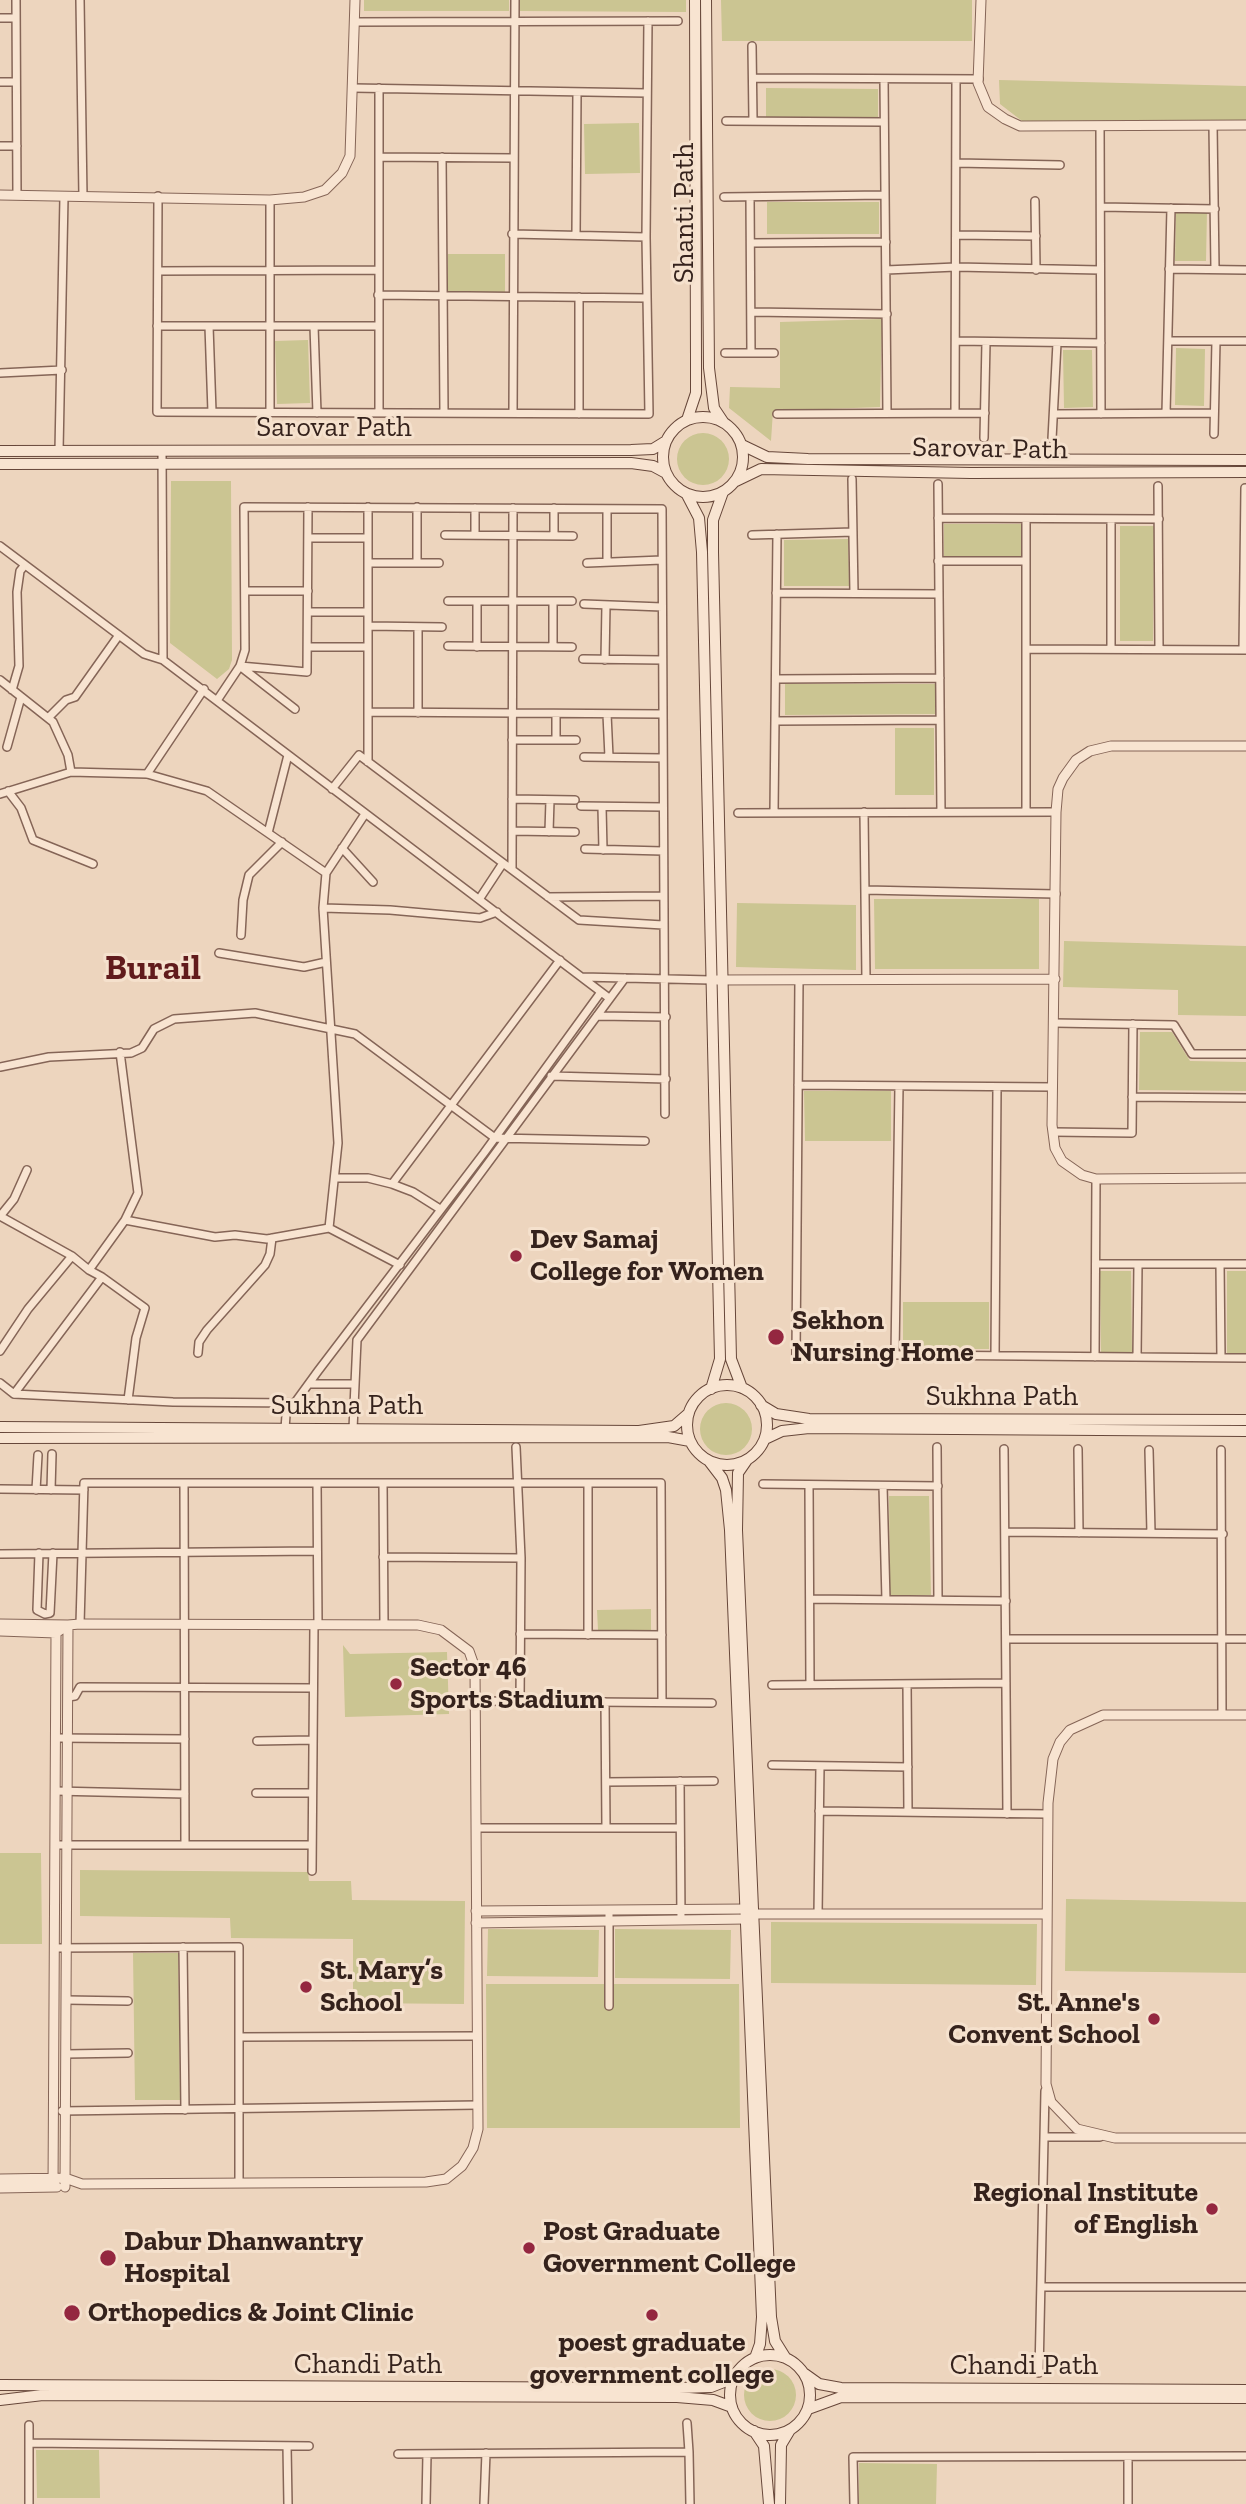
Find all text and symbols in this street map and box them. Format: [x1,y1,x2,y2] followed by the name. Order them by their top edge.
[668,143,702,283] street label: Shanti Path
[256,411,412,445] street label: Sarovar Path
[912,431,1068,467] street label: Sarovar Path
[105,948,201,990] district label: Burail
[530,1223,764,1289] place label: Dev Samaj College for Women
[508,1248,524,1264] marker: Dev Samaj College for Women
[792,1304,974,1370] place label: Sekhon Nursing Home
[766,1327,786,1347] marker: Sekhon Nursing Home
[926,1380,1078,1414] street label: Sukhna Path
[271,1389,423,1423] street label: Sukhna Path
[410,1651,604,1717] place label: Sector 46 Sports Stadium
[388,1676,404,1692] marker: Sector 46 Sports Stadium
[320,1954,443,2020] place label: St. Mary’s School
[298,1979,314,1995] marker: St. Mary’s School
[948,1986,1140,2052] place label: St. Anne's Convent School
[1146,2011,1162,2027] marker: St. Anne's Convent School
[973,2176,1198,2242] place label: Regional Institute of English
[1204,2201,1220,2217] marker: Regional Institute of English
[543,2215,796,2281] place label: Post Graduate Government College
[124,2225,363,2291] place label: Dabur Dhanwantry Hospital
[521,2240,537,2256] marker: Post Graduate Government College
[98,2248,118,2268] marker: Dabur Dhanwantry Hospital
[88,2296,414,2330] place label: Orthopedics & Joint Clinic
[62,2303,82,2323] marker: Orthopedics & Joint Clinic
[644,2307,660,2323] marker: poest graduate government college
[530,2326,774,2392] place label: poest graduate government college
[294,2348,442,2382] street label: Chandi Path
[950,2349,1098,2383] street label: Chandi Path

